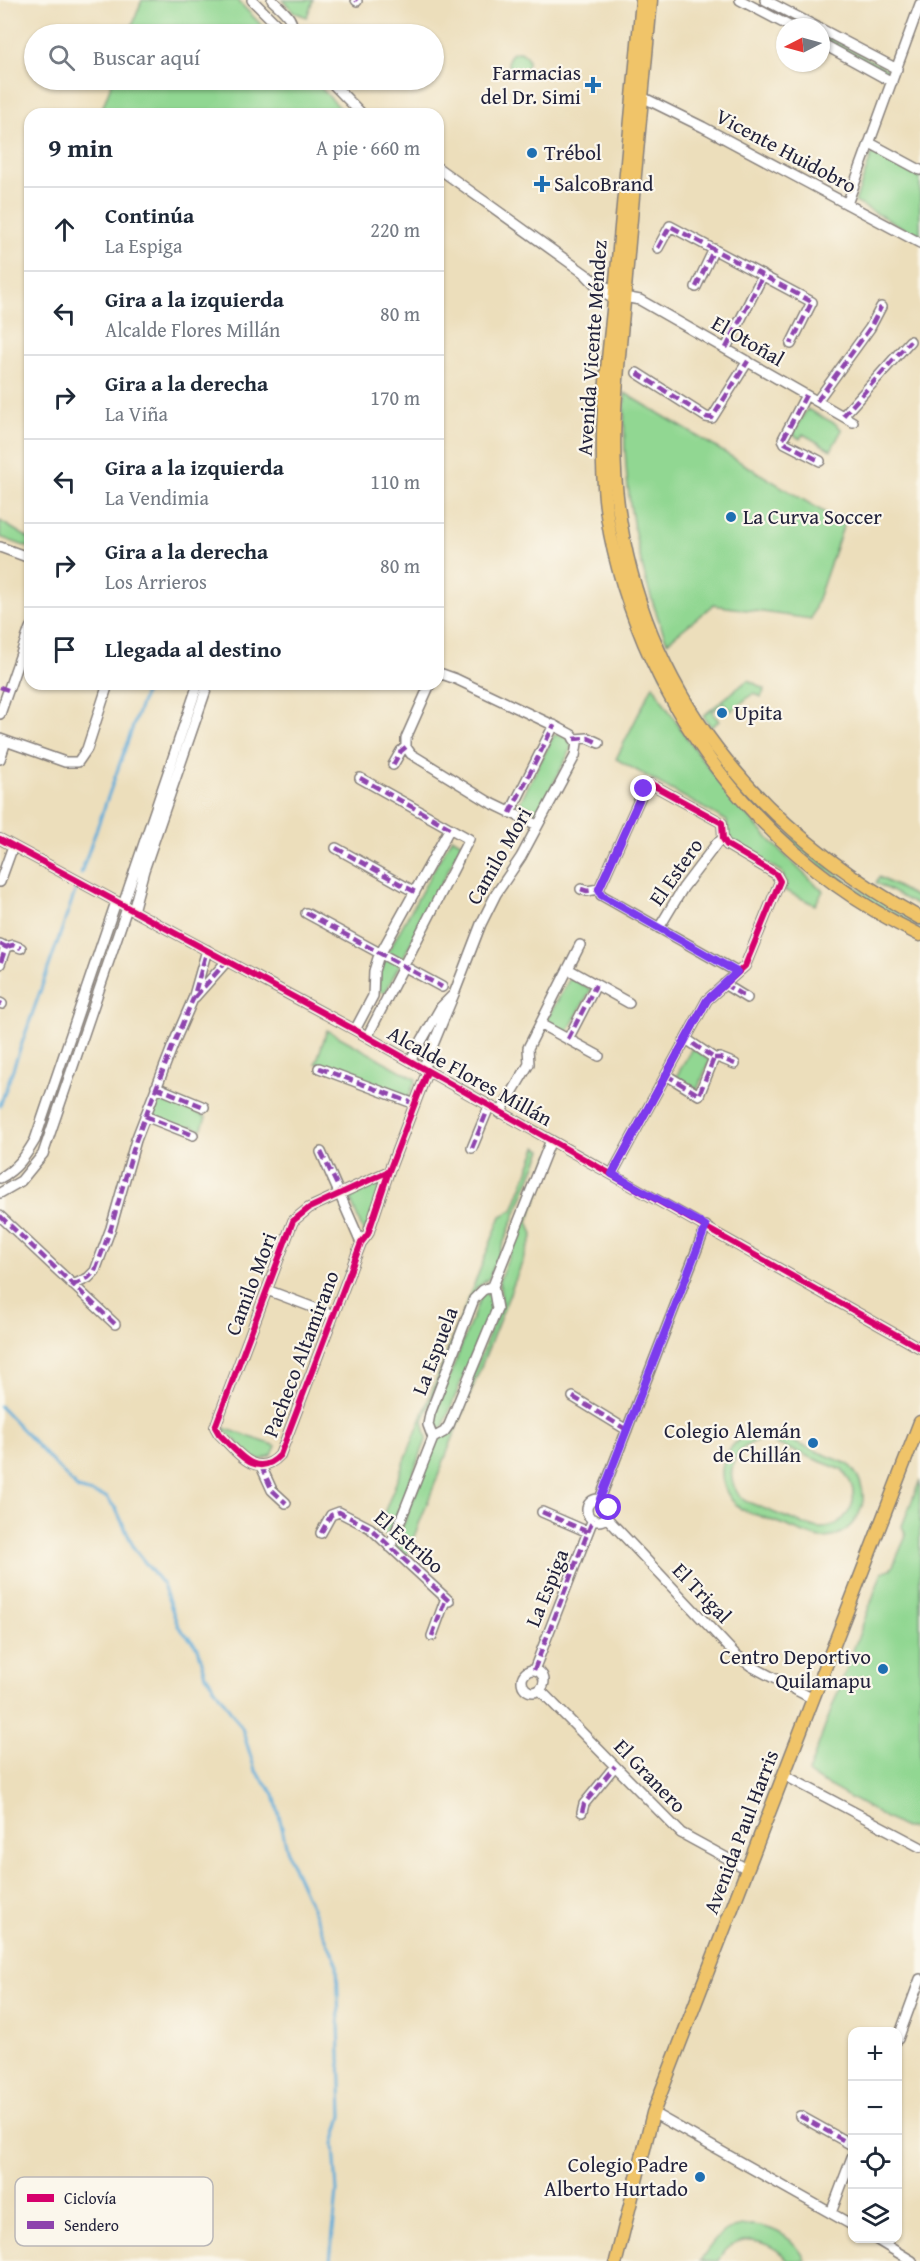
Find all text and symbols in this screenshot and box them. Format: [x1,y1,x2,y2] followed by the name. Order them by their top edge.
[776,18,830,72] north arrow
[24,24,444,90] search box
[45,41,78,74] icon: search
[93,41,200,73] text: Buscar aquí
[481,57,581,112] place label: Farmacias del Dr. Simi
[586,78,600,92] marker: Farmacias del Dr. Simi
[710,100,862,201] street label: Vicente Huidobro
[48,128,113,167] text: 9 min
[316,133,420,162] text: A pie · 660 m
[544,137,602,168] place label: Trébol
[525,146,539,160] marker: Trébol
[554,168,654,199] place label: SalcoBrand
[535,177,549,191] marker: SalcoBrand
[105,199,194,231] text: Continúa
[48,213,81,246] icon: ahead
[370,215,420,244] text: 220 m
[105,231,182,260] text: La Espiga
[568,239,615,457] street label: Avenida Vicente Méndez
[105,283,284,315] text: Gira a la izquierda
[48,297,81,330] icon: left
[380,299,420,328] text: 80 m
[706,307,791,374] street label: El Otoñal
[105,315,280,344] text: Alcalde Flores Millán
[105,367,268,399] text: Gira a la derecha
[48,381,81,414] icon: right
[370,383,420,412] text: 170 m
[105,399,168,428] text: La Viña
[105,451,284,483] text: Gira a la izquierda
[48,465,81,498] icon: left
[370,467,420,496] text: 110 m
[105,483,209,512] text: La Vendimia
[743,501,882,532] place label: La Curva Soccer
[724,510,738,524] marker: La Curva Soccer
[105,535,268,567] text: Gira a la derecha
[48,549,81,582] icon: right
[380,551,420,580] text: 80 m
[105,567,207,596] text: Los Arrieros
[48,633,81,666] icon: arrive
[105,633,281,665] text: Llegada al destino
[734,697,782,728] place label: Upita
[715,706,729,720] marker: Upita
[630,775,656,801] route end
[458,801,539,910] street label: Camilo Mori
[641,832,710,912] street label: El Estero
[382,1017,558,1134] street label: Alcalde Flores Millán
[217,1228,284,1340] street label: Camilo Mori
[254,1266,347,1442] street label: Pacheco Altamirano
[404,1302,466,1399] street label: La Espuela
[664,1415,801,1470] place label: Colegio Alemán de Chillán
[806,1436,820,1450] marker: Colegio Alemán de Chillán
[595,1494,621,1520] route start
[368,1502,451,1581] street label: El Estribo
[517,1544,576,1631] street label: La Espiga
[666,1555,739,1630] street label: El Trigal
[719,1641,872,1696] place label: Centro Deportivo Quilamapu
[876,1662,890,1676] marker: Centro Deportivo Quilamapu
[607,1732,694,1820] street label: El Granero
[695,1745,786,1918] street label: Avenida Paul Harris
[848,2027,902,2243] map controls
[848,2027,902,2081] button: +
[848,2081,902,2135] button: −
[848,2135,902,2189] button: locate
[544,2149,688,2204] place label: Colegio Padre Alberto Hurtado
[693,2170,707,2184] marker: Colegio Padre Alberto Hurtado
[15,2177,213,2246] legend
[64,2186,117,2210] text: Ciclovía
[848,2189,902,2243] button: layers
[64,2213,119,2237] text: Sendero

